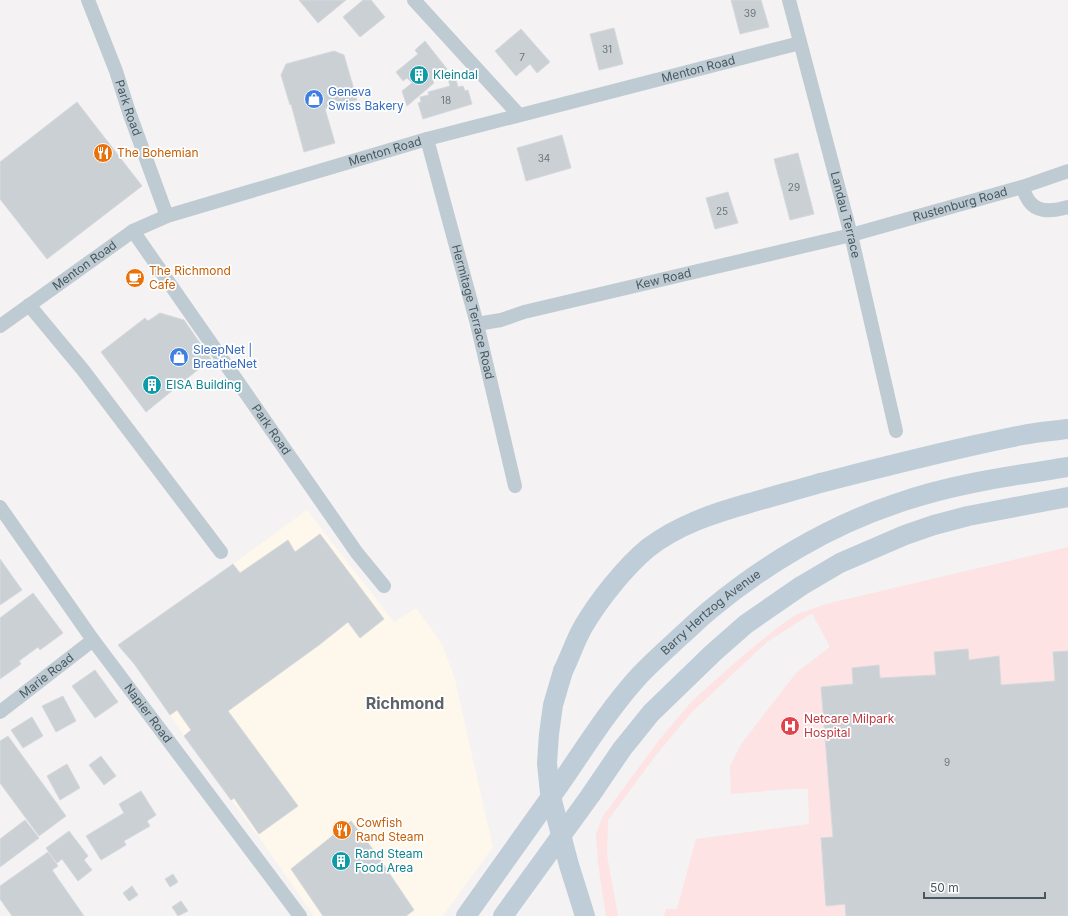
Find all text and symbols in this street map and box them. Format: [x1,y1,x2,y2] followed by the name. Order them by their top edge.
[744,7,756,19] house number: 39
[602,43,612,55] house number: 31
[519,51,525,63] house number: 7
[660,52,737,85] street label: Menton Road
[408,64,430,86] building icon: Kleindal
[433,67,478,82] place label: Kleindal
[112,78,145,138] street label: Park Road
[328,84,404,113] place label: Geneva Swiss Bakery
[303,88,325,110] shop icon: Geneva Swiss Bakery
[441,94,451,106] house number: 18
[347,133,423,169] street label: Menton Road
[92,142,114,164] restaurant icon: The Bohemian
[117,145,199,160] place label: The Bohemian
[538,152,550,164] house number: 34
[828,170,864,259] street label: Landau Terrace
[788,181,800,193] house number: 29
[911,183,1009,224] street label: Rustenburg Road
[716,205,728,217] house number: 25
[49,237,119,293] street label: Menton Road
[449,243,498,381] street label: Hermitage Terrace Road
[149,263,231,292] place label: The Richmond Cafe
[634,265,693,292] street label: Kew Road
[124,267,146,289] cafe icon: The Richmond Cafe
[193,342,257,371] place label: SleepNet | BreatheNet
[168,346,190,368] shop icon: SleepNet | BreatheNet
[141,374,163,396] building icon: EISA Building
[166,377,241,392] place label: EISA Building
[249,401,294,457] street label: Park Road
[657,566,763,658] street label: Barry Hertzog Avenue
[16,650,76,701] street label: Marie Road
[121,681,175,746] street label: Napier Road
[366,693,444,713] district label: Richmond
[804,711,895,740] place label: Netcare Milpark Hospital
[779,715,801,737] hospital icon: Netcare Milpark Hospital
[944,756,950,768] house number: 9
[356,815,424,844] place label: Cowfish Rand Steam
[331,819,353,841] restaurant icon: Cowfish Rand Steam
[355,846,423,875] place label: Rand Steam Food Area
[330,850,352,872] building icon: Rand Steam Food Area
[924,874,1045,900] scale bar
[930,880,959,895] text: 50 m

